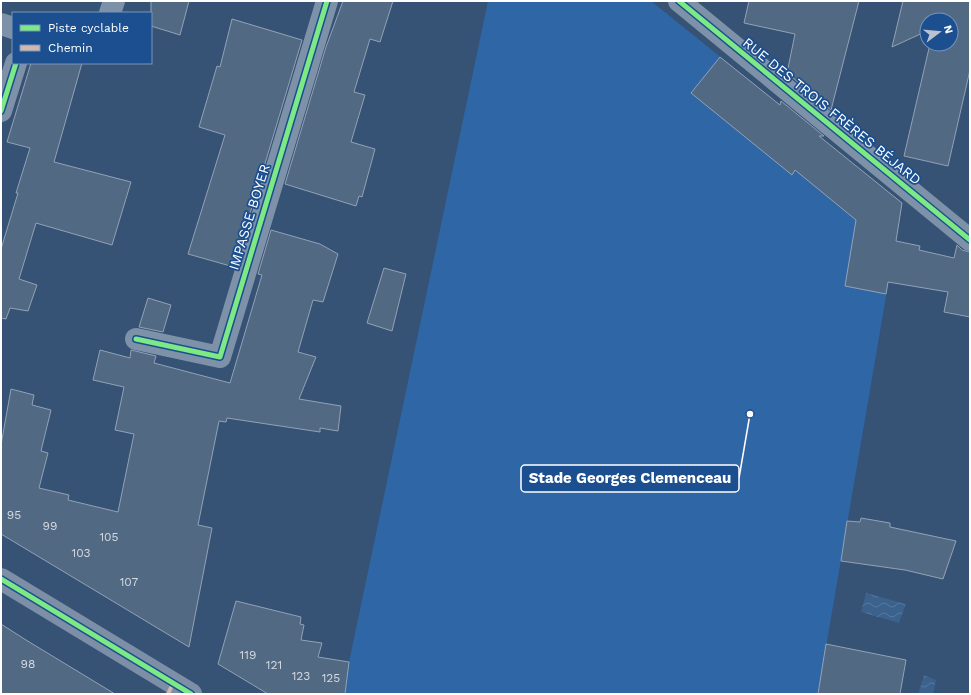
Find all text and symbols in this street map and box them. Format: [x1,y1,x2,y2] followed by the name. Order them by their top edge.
[12,12,152,64] legend
[919,12,959,52] north arrow
[48,21,129,35] text: Piste cyclable
[941,24,956,35] text: N
[740,34,924,188] street label: RUE DES TROIS FRÈRES BÉJARD
[48,41,93,55] text: Chemin
[225,162,273,272] street label: IMPASSE BOYER
[521,465,739,492] callout: Stade Georges Clemenceau
[529,469,731,487] text: Stade Georges Clemenceau
[7,508,21,522] house number: 95
[43,519,57,533] house number: 99
[99,530,119,544] house number: 105
[72,546,90,560] house number: 103
[120,575,139,589] house number: 107
[240,648,256,662] house number: 119
[21,657,35,671] house number: 98
[266,658,282,672] house number: 121
[292,669,310,683] house number: 123
[322,671,340,685] house number: 125

